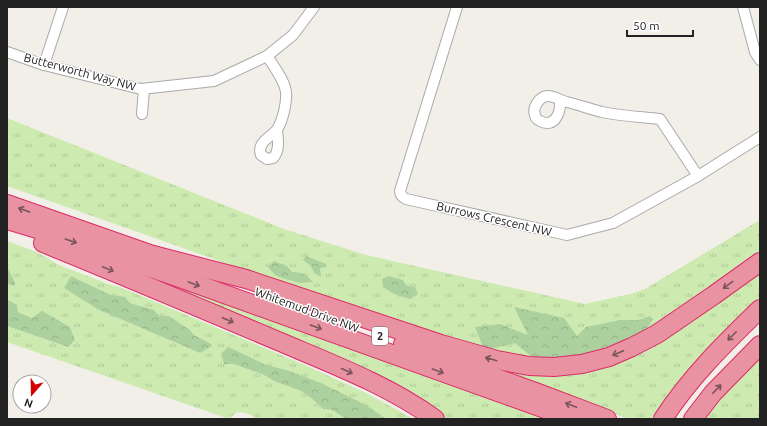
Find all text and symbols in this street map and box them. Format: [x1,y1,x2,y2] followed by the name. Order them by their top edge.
[627,12,693,38] scale bar
[633,19,660,32] text: 50 m
[23,50,138,93] street label: Butterworth Way NW
[435,199,553,238] street label: Burrows Crescent NW
[18,205,30,213] one-way arrow
[64,237,76,245] one-way arrow
[102,266,114,274] one-way arrow
[187,280,199,288] one-way arrow
[723,281,734,289] one-way arrow
[253,285,361,334] street label: Whitemud Drive NW
[222,316,234,324] one-way arrow
[309,324,322,331] one-way arrow
[372,327,388,345] road number: 2
[727,331,737,341] one-way arrow
[613,350,625,357] one-way arrow
[485,354,498,362] one-way arrow
[432,367,444,375] one-way arrow
[341,368,353,375] one-way arrow
[12,374,52,414] north arrow
[712,384,722,394] one-way arrow
[23,396,34,410] text: N
[565,400,577,408] one-way arrow

